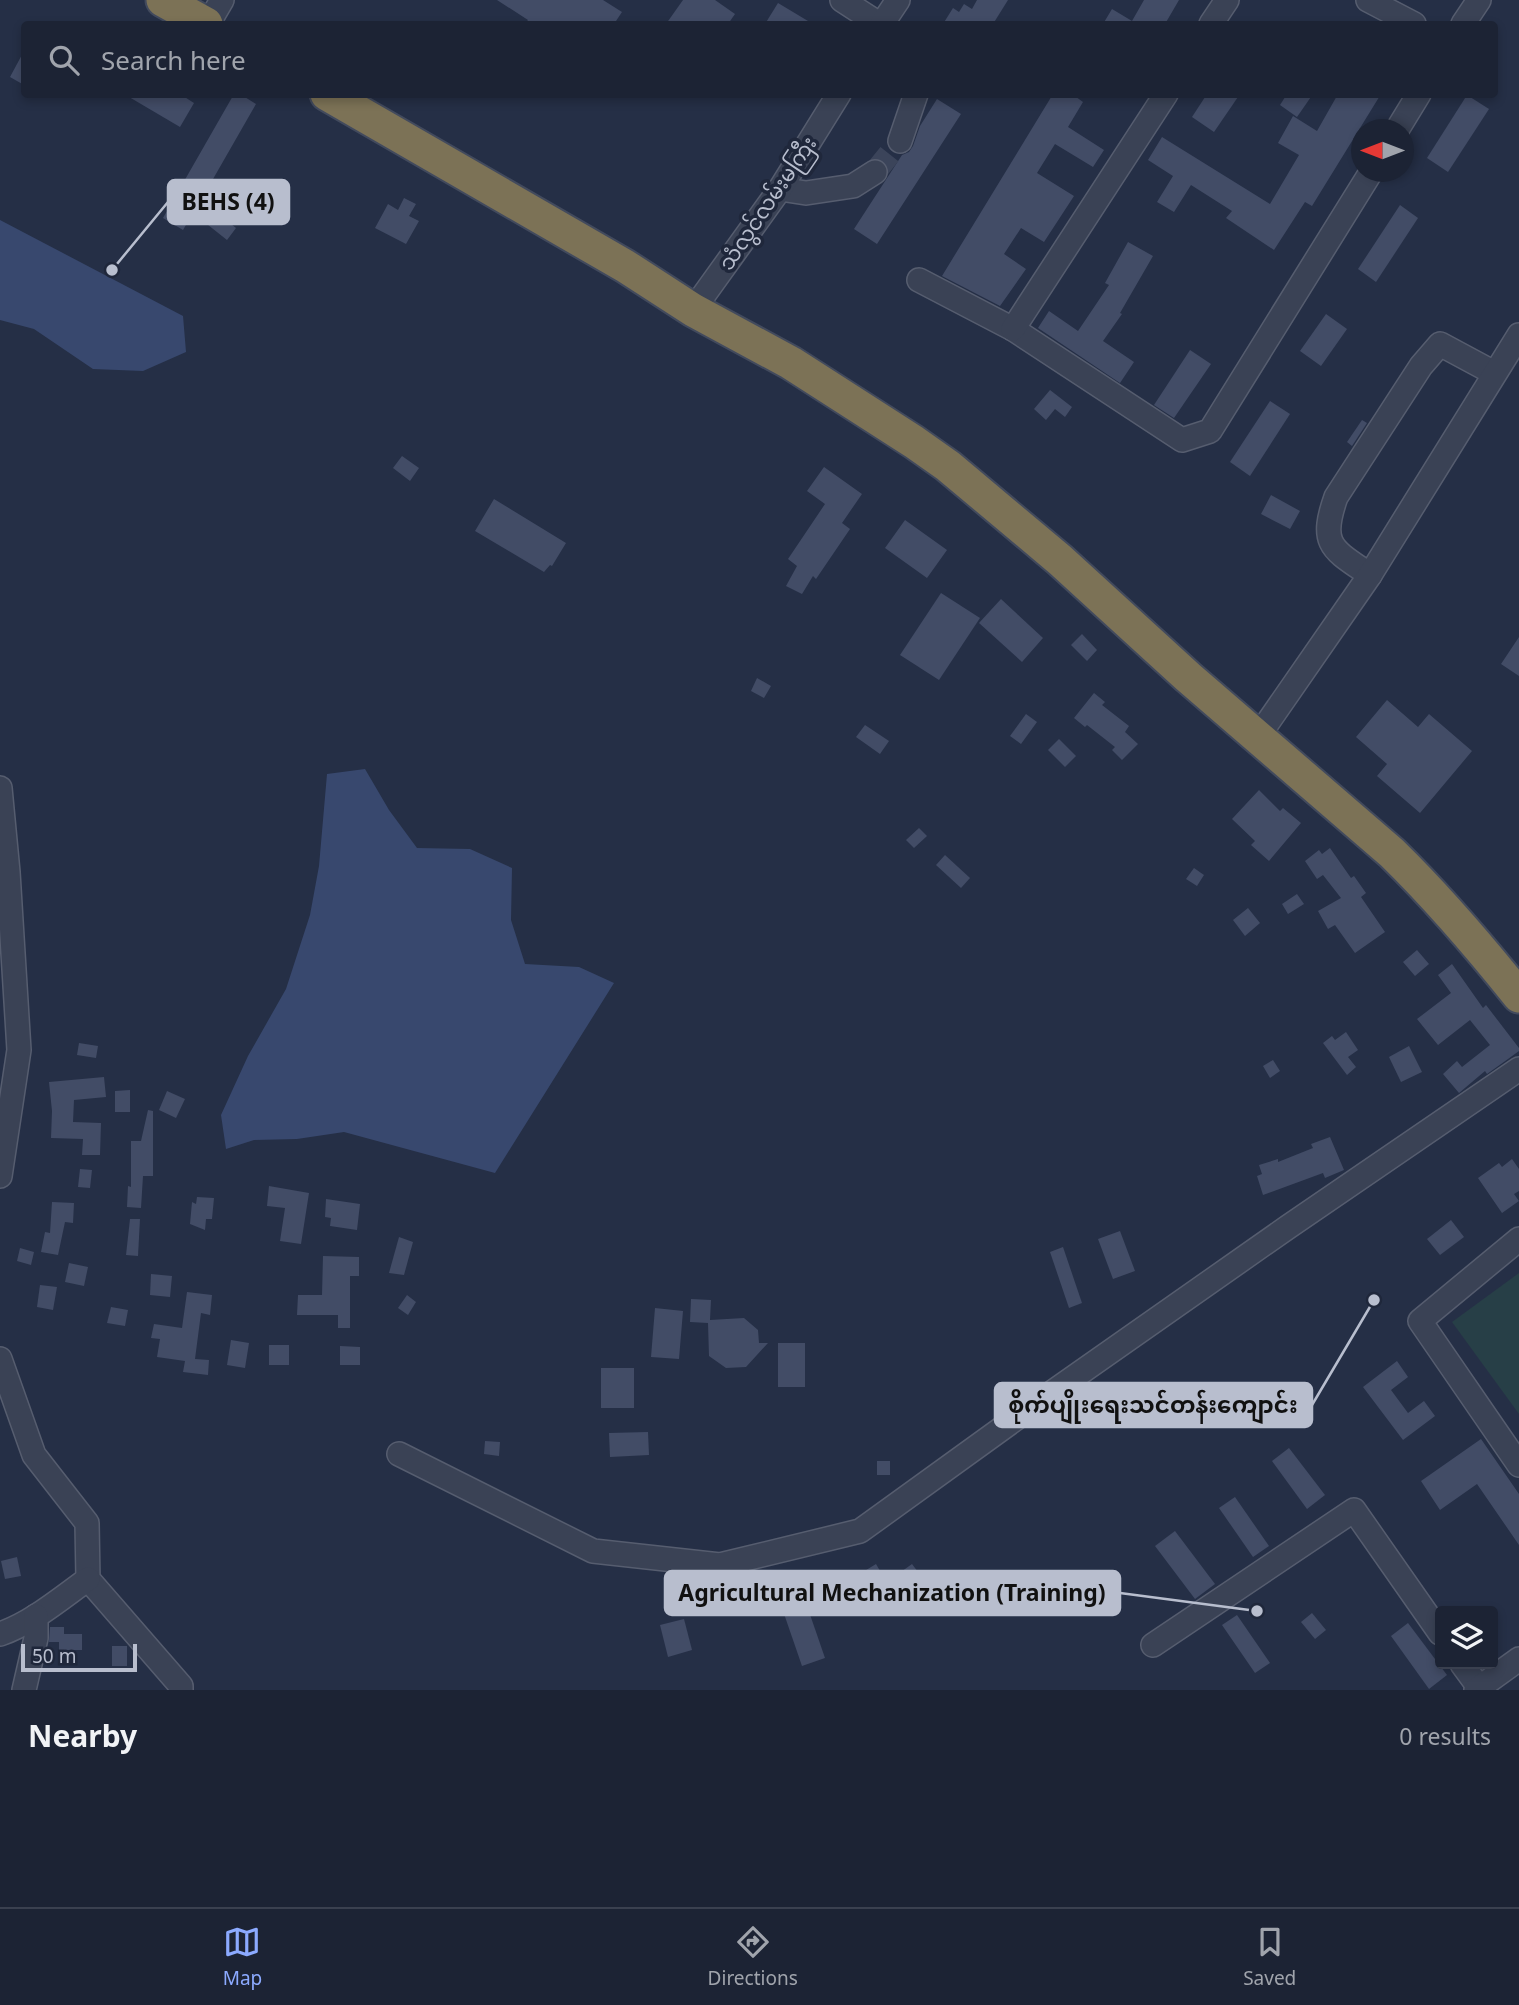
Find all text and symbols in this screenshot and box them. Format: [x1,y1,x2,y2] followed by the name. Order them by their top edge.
[21,21,1498,98] search box
[45,41,83,79] icon: search
[101,42,246,78] text: Search here
[1351,119,1414,182] north arrow
[711,130,826,278] street label: သံလွင်လမ်းမကြီး
[168,180,289,224] callout: BEHS (4)
[181,185,275,217] text: BEHS (4)
[995,1383,1312,1427] callout: စိုက်ပျိုးရေးသင်တန်းကျောင်း
[1008,1388,1298,1425] text: စိုက်ပျိုးရေးသင်တန်းကျောင်း
[665,1571,1120,1615] callout: Agricultural Mechanization (Training)
[678,1576,1106,1608] text: Agricultural Mechanization (Training)
[1435,1606,1498,1669] map controls
[1435,1606,1498,1669] button: layers
[21,1641,136,1673] scale bar
[32,1643,76,1669] text: 50 m
[28,1715,137,1756] text: Nearby
[1399,1720,1491,1752] text: 0 results
[223,1923,262,1991] tab: Map
[708,1923,798,1991] tab: Directions
[1243,1923,1296,1991] tab: Saved

